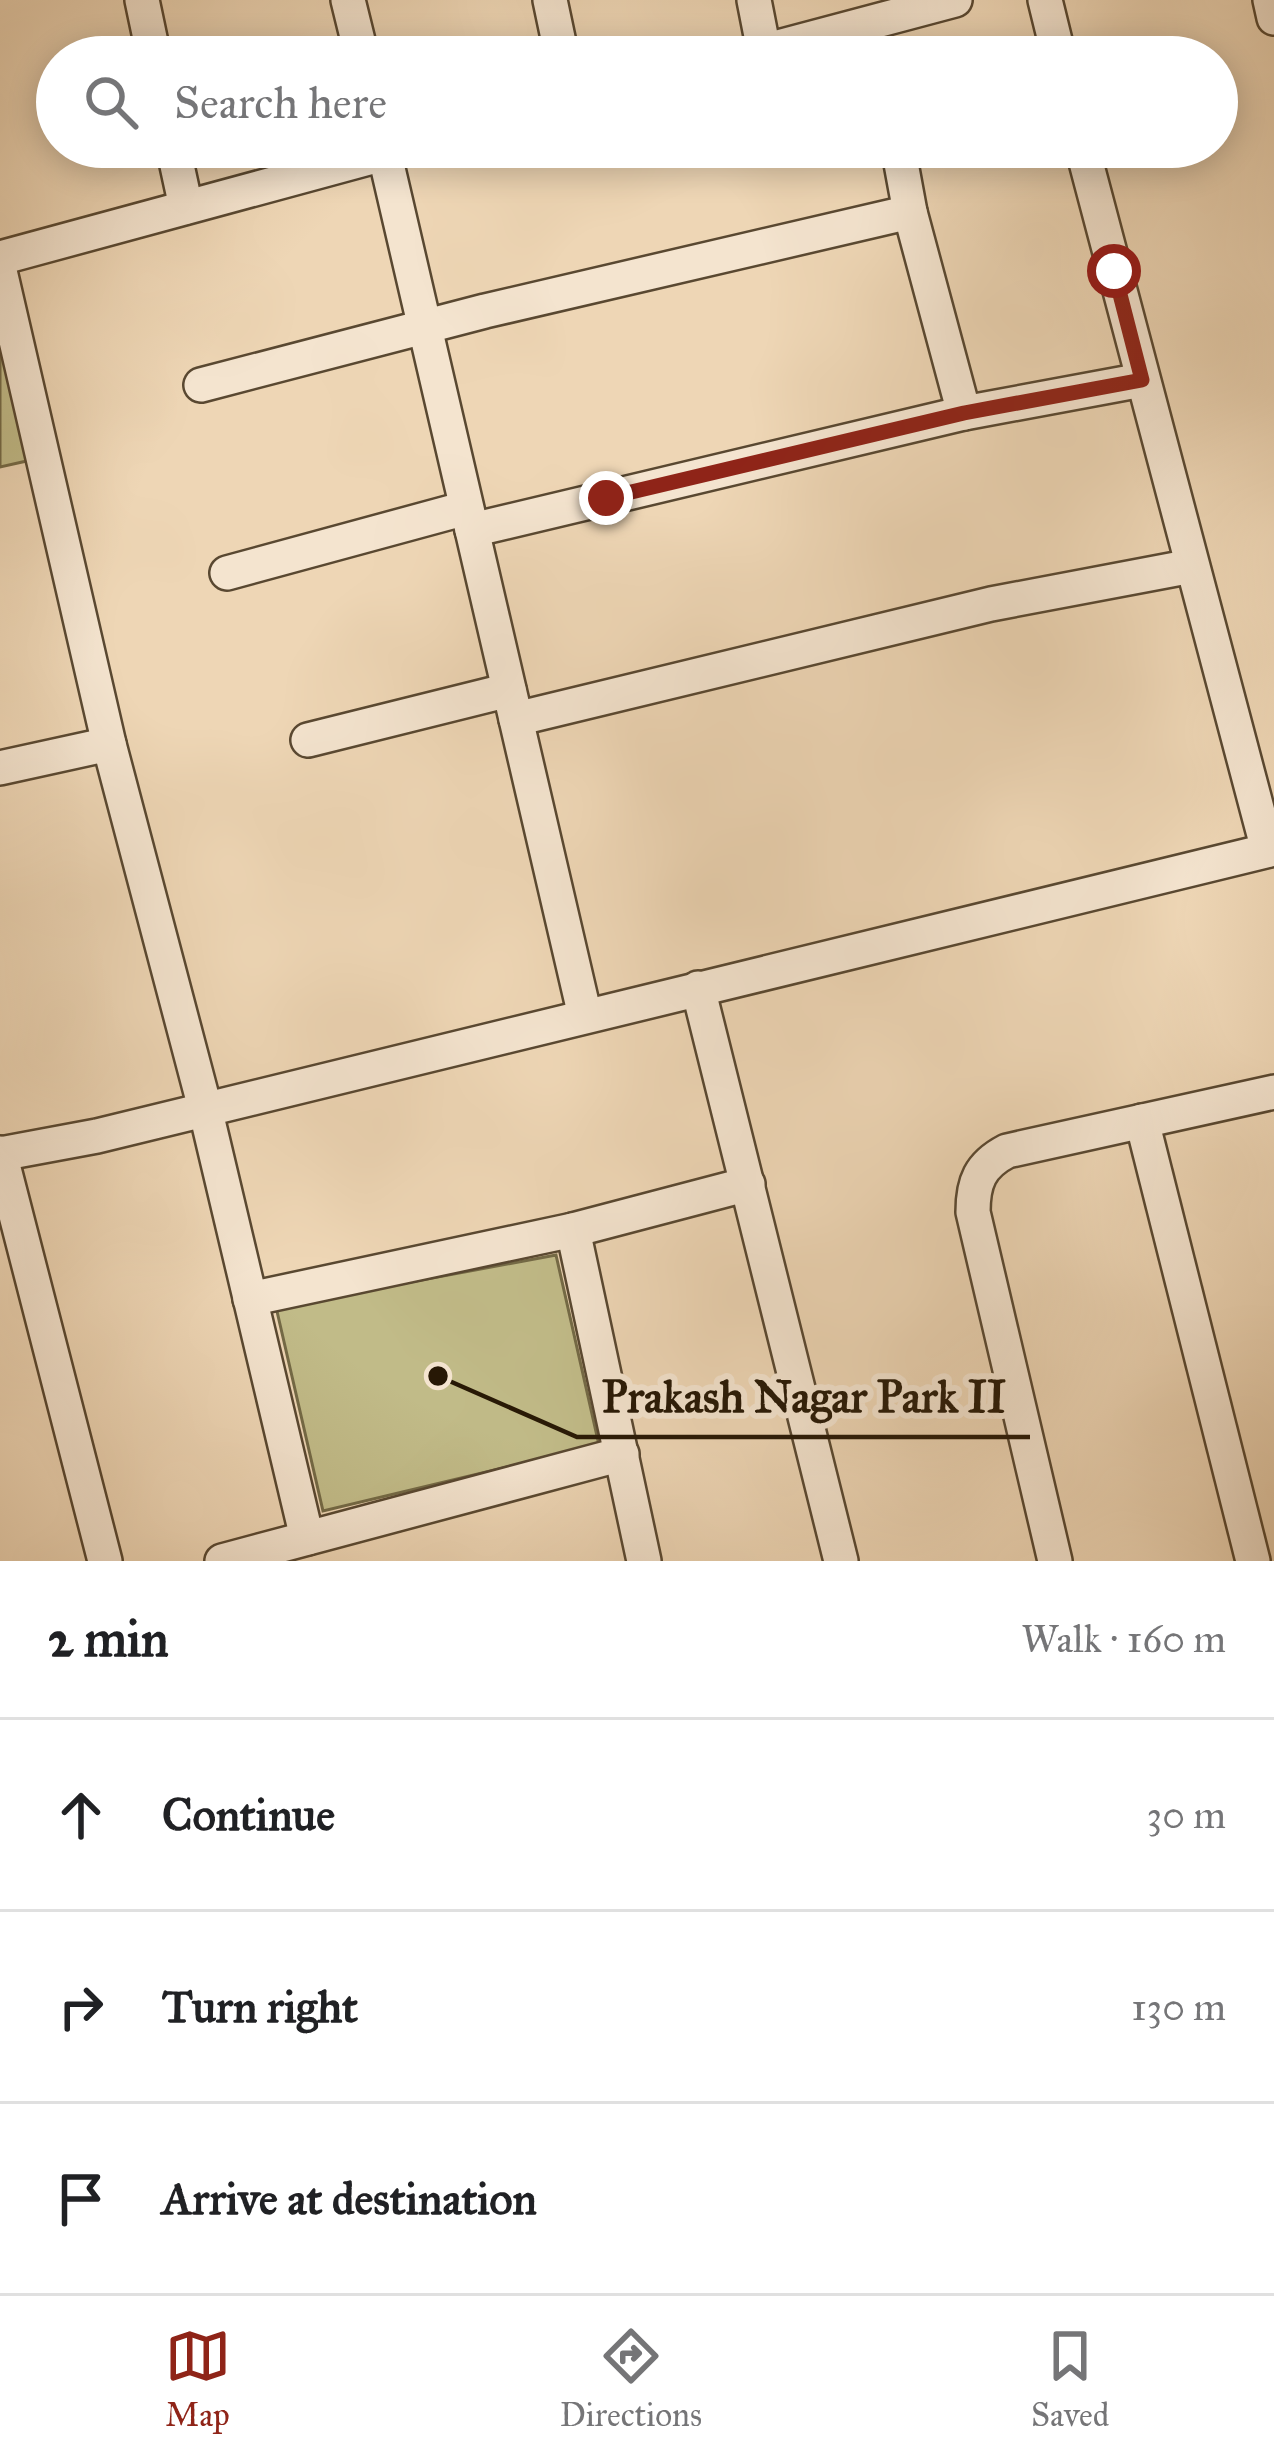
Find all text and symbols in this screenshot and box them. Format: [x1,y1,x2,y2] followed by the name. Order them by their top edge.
[36,36,1238,168] search box
[78,69,144,135] icon: search
[174,75,387,130] text: Search here
[1087,244,1141,298] route start
[579,471,633,525] route end
[577,1356,1030,1437] callout: Prakash Nagar Park II
[602,1369,1006,1424] text: Prakash Nagar Park II
[48,1608,169,1670] text: 2 min
[1021,1615,1226,1663] text: Walk · 160 m
[48,1782,114,1848] icon: ahead
[162,1787,335,1842] text: Continue
[1147,1791,1226,1839] text: 30 m
[48,1974,114,2040] icon: right
[162,1979,358,2034] text: Turn right
[1131,1983,1226,2031] text: 130 m
[48,2166,114,2232] icon: arrive
[162,2171,537,2226] text: Arrive at destination
[165,2323,231,2435] tab: Map
[560,2323,702,2435] tab: Directions
[1031,2323,1109,2435] tab: Saved

